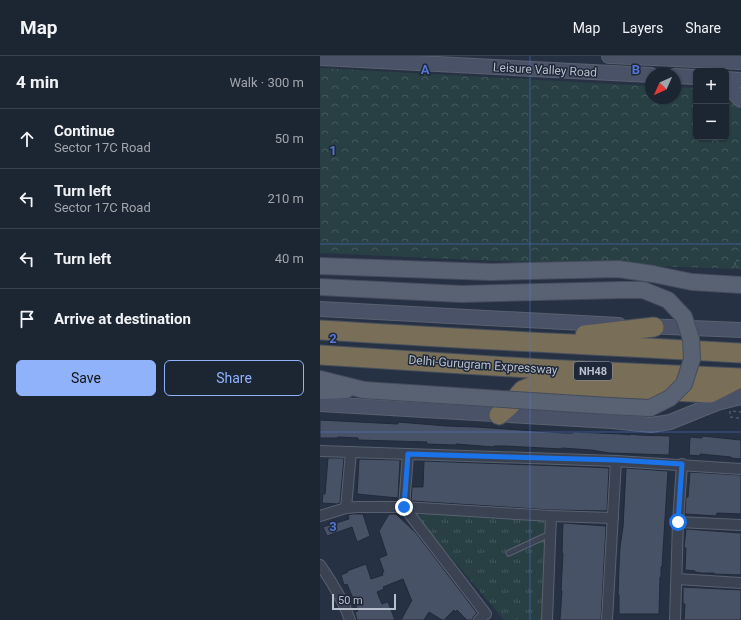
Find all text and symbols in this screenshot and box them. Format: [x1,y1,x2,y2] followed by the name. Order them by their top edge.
[20,16,58,39] text: Map
[573,20,600,36] text: Map
[622,20,663,36] text: Layers
[685,20,721,36] text: Share
[493,60,597,80] street label: Leisure Valley Road
[421,62,430,77] text: A
[632,62,640,77] text: B
[645,68,681,104] north arrow
[693,68,729,140] map controls
[693,68,729,104] button: +
[16,72,59,92] text: 4 min
[229,75,304,90] text: Walk · 300 m
[693,104,729,140] button: −
[54,122,115,140] text: Continue
[16,128,38,150] icon: ahead
[275,131,304,146] text: 50 m
[54,140,151,155] text: Sector 17C Road
[329,143,337,158] text: 1
[54,182,111,200] text: Turn left
[16,188,38,210] icon: left
[267,191,304,206] text: 210 m
[54,200,151,215] text: Sector 17C Road
[16,248,38,270] icon: left
[54,250,111,268] text: Turn left
[275,251,304,266] text: 40 m
[16,308,38,330] icon: arrive
[54,310,191,328] text: Arrive at destination
[329,331,337,346] text: 2
[408,353,558,377] street label: Delhi-Gurugram Expressway
[16,360,156,396] button: Save
[164,360,304,396] button: Share
[574,362,612,380] road number: NH48
[395,498,413,516] route end
[669,513,687,531] route start
[329,519,337,534] text: 3
[332,592,396,611] scale bar
[338,594,363,607] text: 50 m

